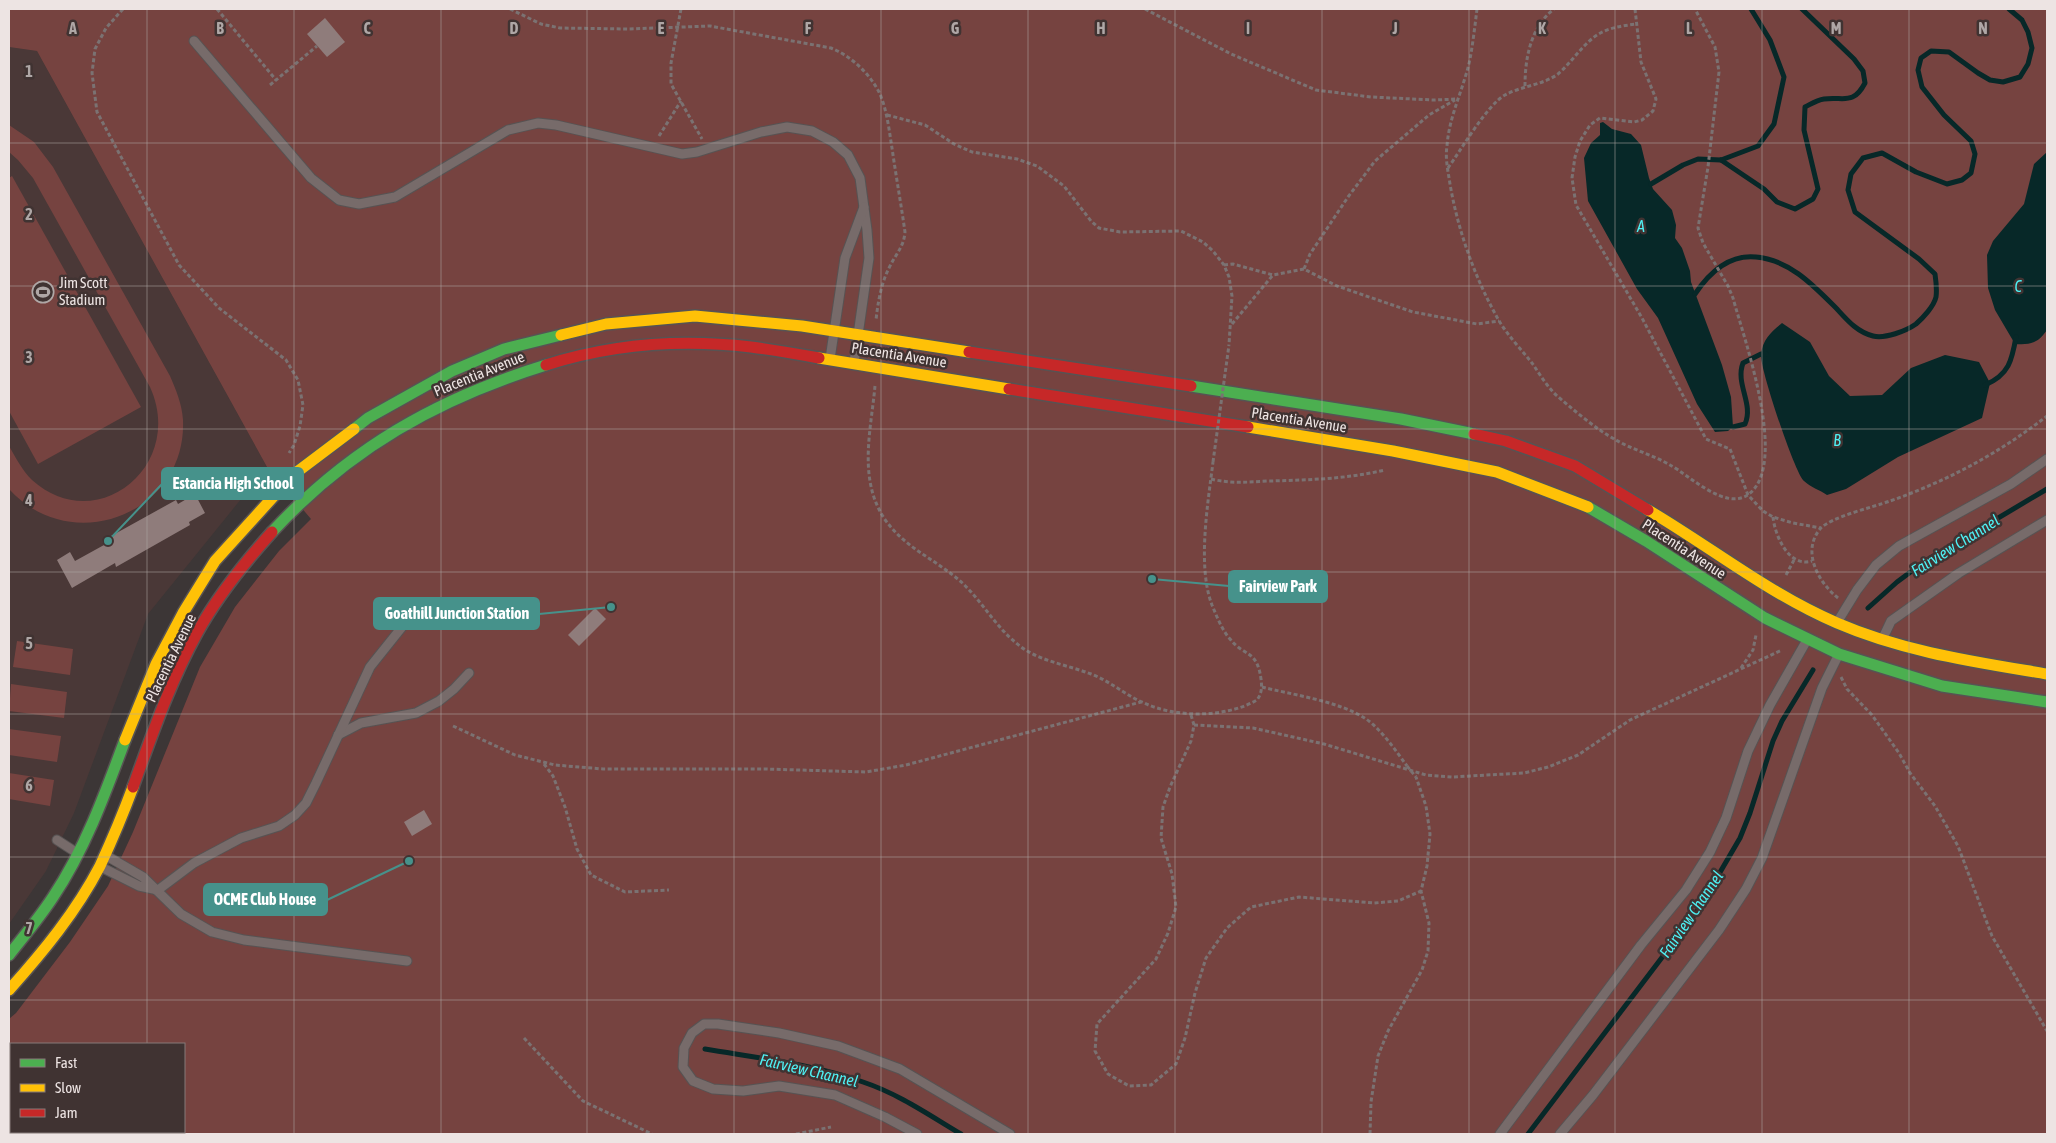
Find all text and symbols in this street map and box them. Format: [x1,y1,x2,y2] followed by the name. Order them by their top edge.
[68,19,77,37] text: A
[216,19,224,37] text: B
[363,19,371,37] text: C
[510,19,519,37] text: D
[658,19,665,37] text: E
[805,19,812,37] text: F
[951,19,960,37] text: G
[1096,19,1106,37] text: H
[1246,19,1250,37] text: I
[1391,19,1398,37] text: J
[1538,19,1546,37] text: K
[1686,19,1693,37] text: L
[1831,19,1841,37] text: M
[1978,19,1988,37] text: N
[25,62,33,80] text: 1
[25,205,33,223] text: 2
[1636,217,1645,235] water label: A
[59,274,108,308] place label: Jim Scott Stadium
[2014,277,2022,295] water label: C
[31,280,55,304] sports icon: Jim Scott Stadium
[850,339,948,370] street label: Placentia Avenue
[25,348,33,366] text: 3
[431,348,527,399] street label: Placentia Avenue
[1250,404,1348,435] street label: Placentia Avenue
[1833,431,1841,449] water label: B
[162,468,303,499] callout: Estancia High School
[173,474,294,492] text: Estancia High School
[24,491,33,509] text: 4
[1908,511,2002,579] water label: Fairview Channel
[1639,515,1729,582] street label: Placentia Avenue
[1229,571,1327,602] callout: Fairview Park
[1239,577,1318,595] text: Fairview Park
[374,598,539,629] callout: Goathill Junction Station
[385,604,530,622] text: Goathill Junction Station
[142,611,199,705] street label: Placentia Avenue
[25,634,33,652] text: 5
[25,776,33,794] text: 6
[1655,867,1727,961] water label: Fairview Channel
[204,884,327,915] callout: OCME Club House
[214,890,316,908] text: OCME Club House
[25,919,33,937] text: 7
[10,1043,185,1133] legend
[758,1050,860,1090] water label: Fairview Channel
[55,1054,77,1071] text: Fast
[55,1079,81,1096] text: Slow
[55,1104,78,1121] text: Jam

